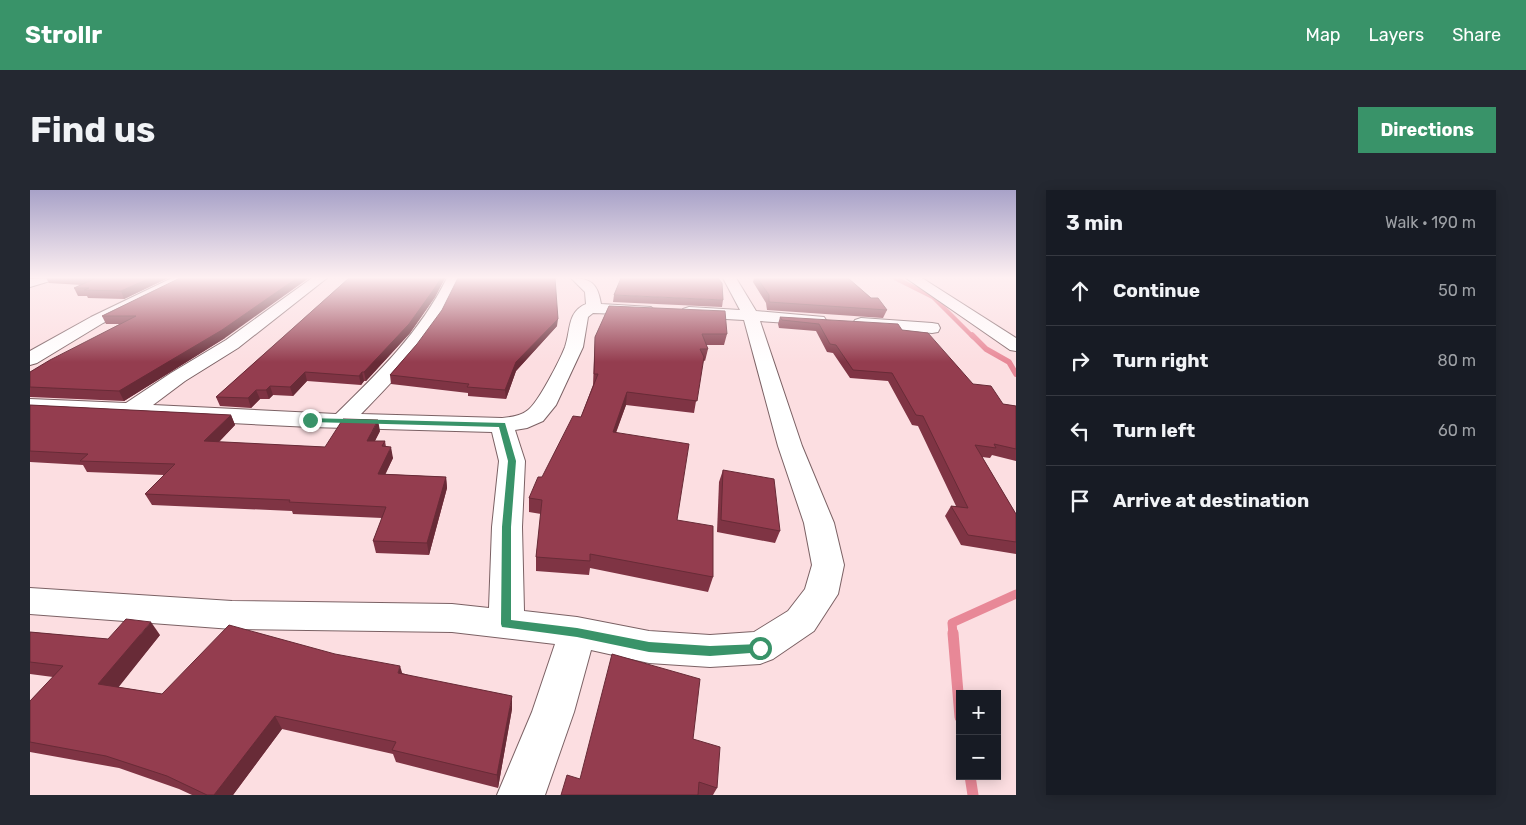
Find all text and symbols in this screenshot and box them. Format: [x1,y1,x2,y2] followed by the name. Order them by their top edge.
[25,21,102,49] text: Strollr
[1306,24,1341,46] text: Map
[1369,24,1424,46] text: Layers
[1452,24,1501,46] text: Share
[1358,107,1496,153] button: Directions
[30,109,155,151] text: Find us
[1066,210,1123,235] text: 3 min
[1385,213,1476,232] text: Walk · 190 m
[1066,277,1094,305] icon: ahead
[1113,279,1200,302] text: Continue
[1438,281,1476,300] text: 50 m
[1066,347,1094,375] icon: right
[1113,349,1208,372] text: Turn right
[1438,351,1476,370] text: 80 m
[299,409,322,432] route end
[1066,417,1094,445] icon: left
[1113,419,1195,442] text: Turn left
[1438,421,1476,440] text: 60 m
[1066,487,1094,515] icon: arrive
[1113,489,1309,512] text: Arrive at destination
[749,637,772,660] route start
[956,690,1001,780] map controls
[956,690,1001,735] button: +
[956,735,1001,780] button: −

